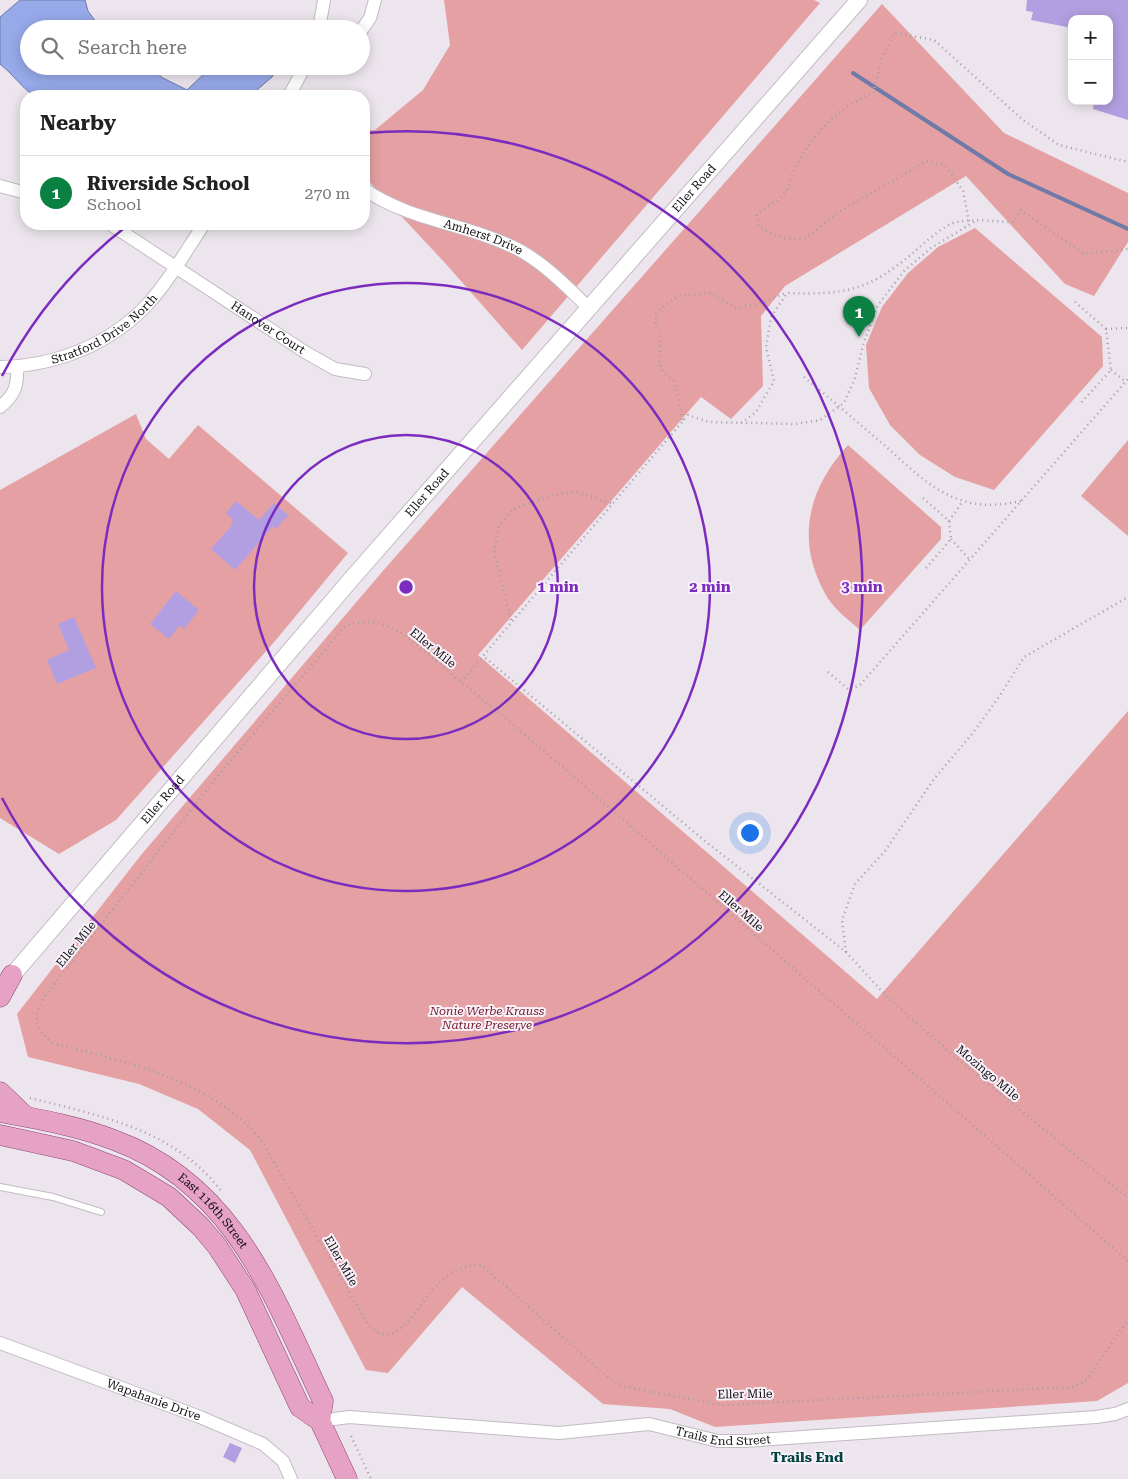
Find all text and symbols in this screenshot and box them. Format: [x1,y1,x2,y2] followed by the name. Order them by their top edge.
[1068,15,1113,105] map controls
[1068,15,1113,60] button: +
[20,20,370,75] search box
[38,34,66,62] icon: search
[78,36,187,59] text: Search here
[1068,60,1113,105] button: −
[40,111,116,135] text: Nearby
[669,161,719,215] street label: Eller Road
[87,172,250,195] text: Riverside School
[52,184,60,203] text: 1
[304,184,350,203] text: 270 m
[87,195,141,214] text: School
[442,216,526,258] street label: Amherst Drive
[50,291,160,367] street label: Stratford Drive North
[843,296,875,337] pin: 1
[228,298,308,357] street label: Hanover Court
[402,466,452,520] street label: Eller Road
[397,578,415,596] centre of rings
[537,578,579,596] text: 1 min
[689,578,731,596] text: 2 min
[841,578,883,596] text: 3 min
[407,625,459,671] street label: Eller Mile
[138,772,187,827] street label: Eller Road
[737,820,763,846] your location
[716,888,767,935] street label: Eller Mile
[53,918,99,970] street label: Eller Mile
[429,1004,545,1032] park label: Nonie Werbe Krauss Nature Preserve
[953,1042,1023,1104] street label: Mozingo Mile
[175,1170,251,1252] street label: East 116th Street
[321,1234,361,1289] street label: Eller Mile
[105,1376,203,1424] street label: Wapahanie Drive
[717,1387,773,1401] street label: Eller Mile
[674,1424,772,1448] street label: Trails End Street
[771,1449,844,1465] district label: Trails End

